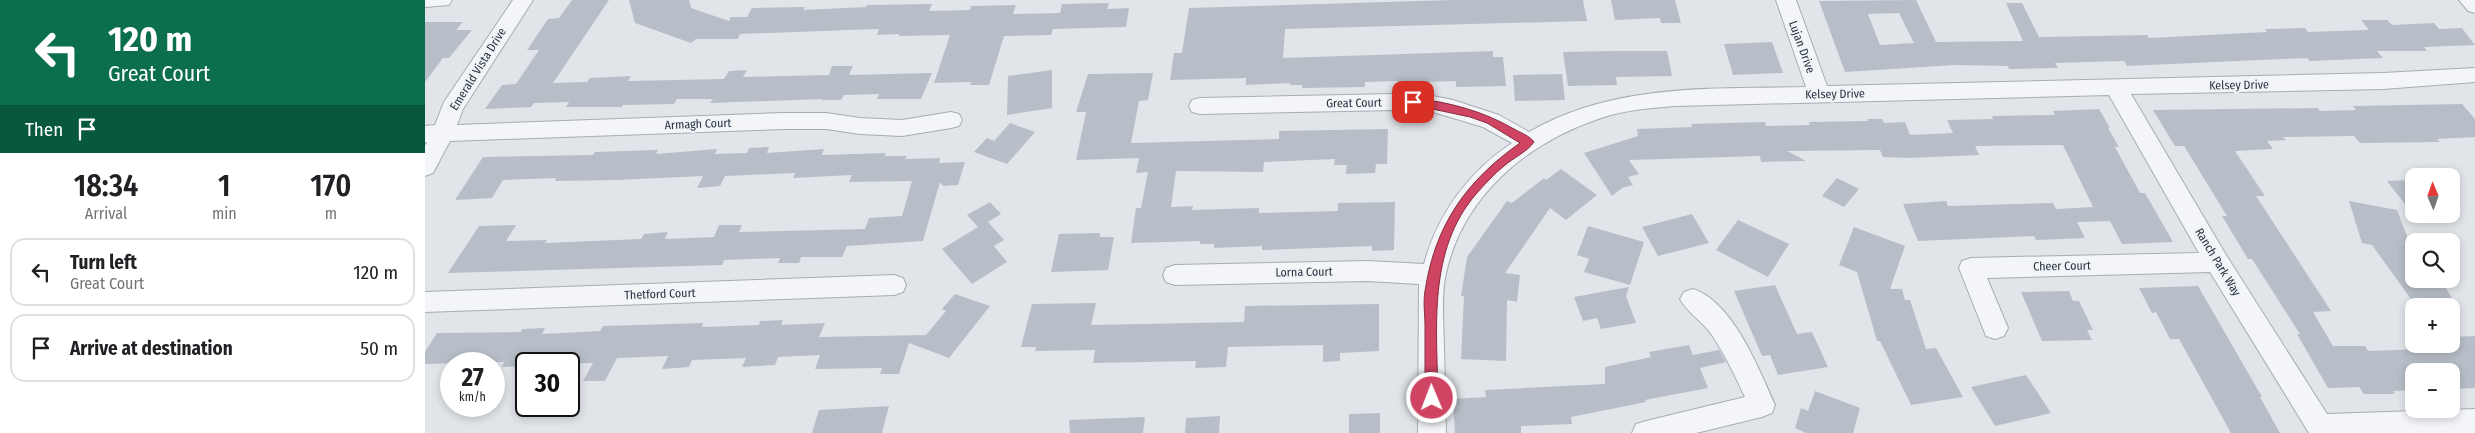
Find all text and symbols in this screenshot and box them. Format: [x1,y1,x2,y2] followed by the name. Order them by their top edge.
[108,18,192,60] text: 120 m
[1786,19,1818,75] street label: Lujan Drive
[25,20,90,85] icon: left
[447,25,509,113] street label: Emerald Vista Drive
[108,60,210,87] text: Great Court
[2209,77,2269,93] street label: Kelsey Drive
[1392,81,1434,123] pin
[1805,86,1865,102] street label: Kelsey Drive
[1399,88,1427,116] icon: arrive
[1326,96,1382,110] street label: Great Court
[73,115,101,143] icon: arrive
[664,116,732,132] street label: Armagh Court
[25,118,63,141] text: Then
[74,168,138,204] text: 18:34
[218,168,231,204] text: 1
[310,168,351,204] text: 170
[2405,168,2460,222] north arrow
[2405,168,2460,418] map controls
[85,204,127,223] text: Arrival
[212,204,237,223] text: min
[325,204,337,223] text: m
[2192,226,2244,299] street label: Ranch Park Way
[2405,233,2460,288] button: search
[70,251,137,274] text: Turn left
[27,258,55,286] icon: left
[2033,258,2091,274] street label: Cheer Court
[353,261,398,284] text: 120 m
[1275,265,1333,279] street label: Lorna Court
[70,274,144,293] text: Great Court
[624,286,696,302] street label: Thetford Court
[2405,298,2460,353] button: +
[27,334,55,362] icon: arrive
[70,337,233,360] text: Arrive at destination
[360,337,398,360] text: 50 m
[515,352,580,417] speed limit sign: 30
[461,363,484,393] text: 27
[2405,363,2460,418] button: −
[1405,371,1457,423] position arrow
[459,390,486,404] text: km/h

